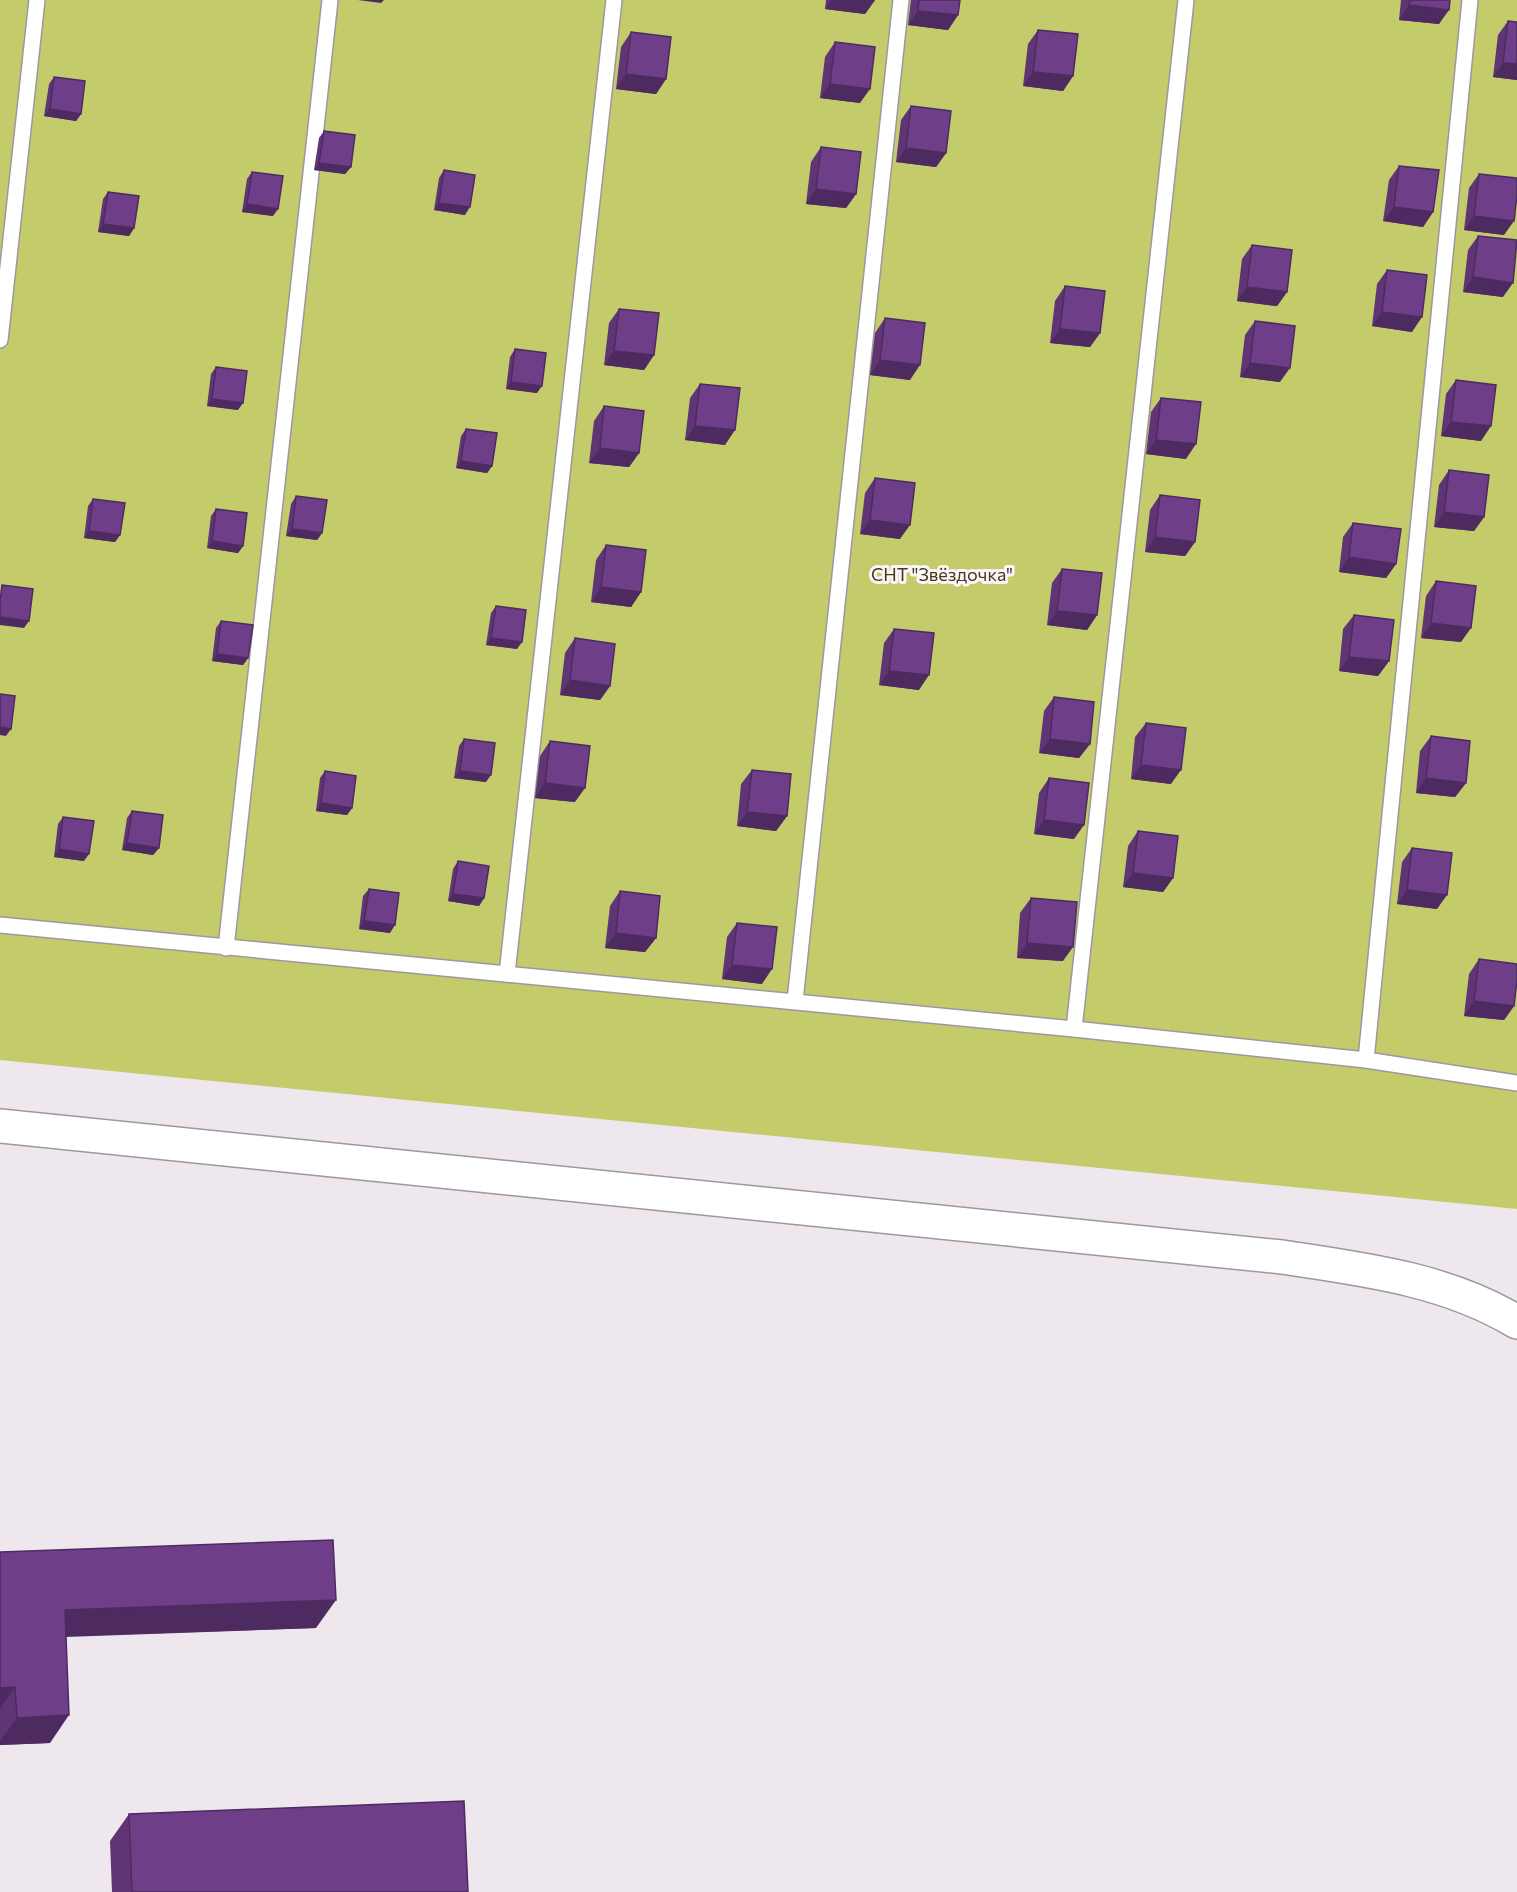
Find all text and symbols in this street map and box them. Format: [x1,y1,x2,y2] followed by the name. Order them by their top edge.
[871,563,1013,585] park label: СНТ "Звёздочка"

